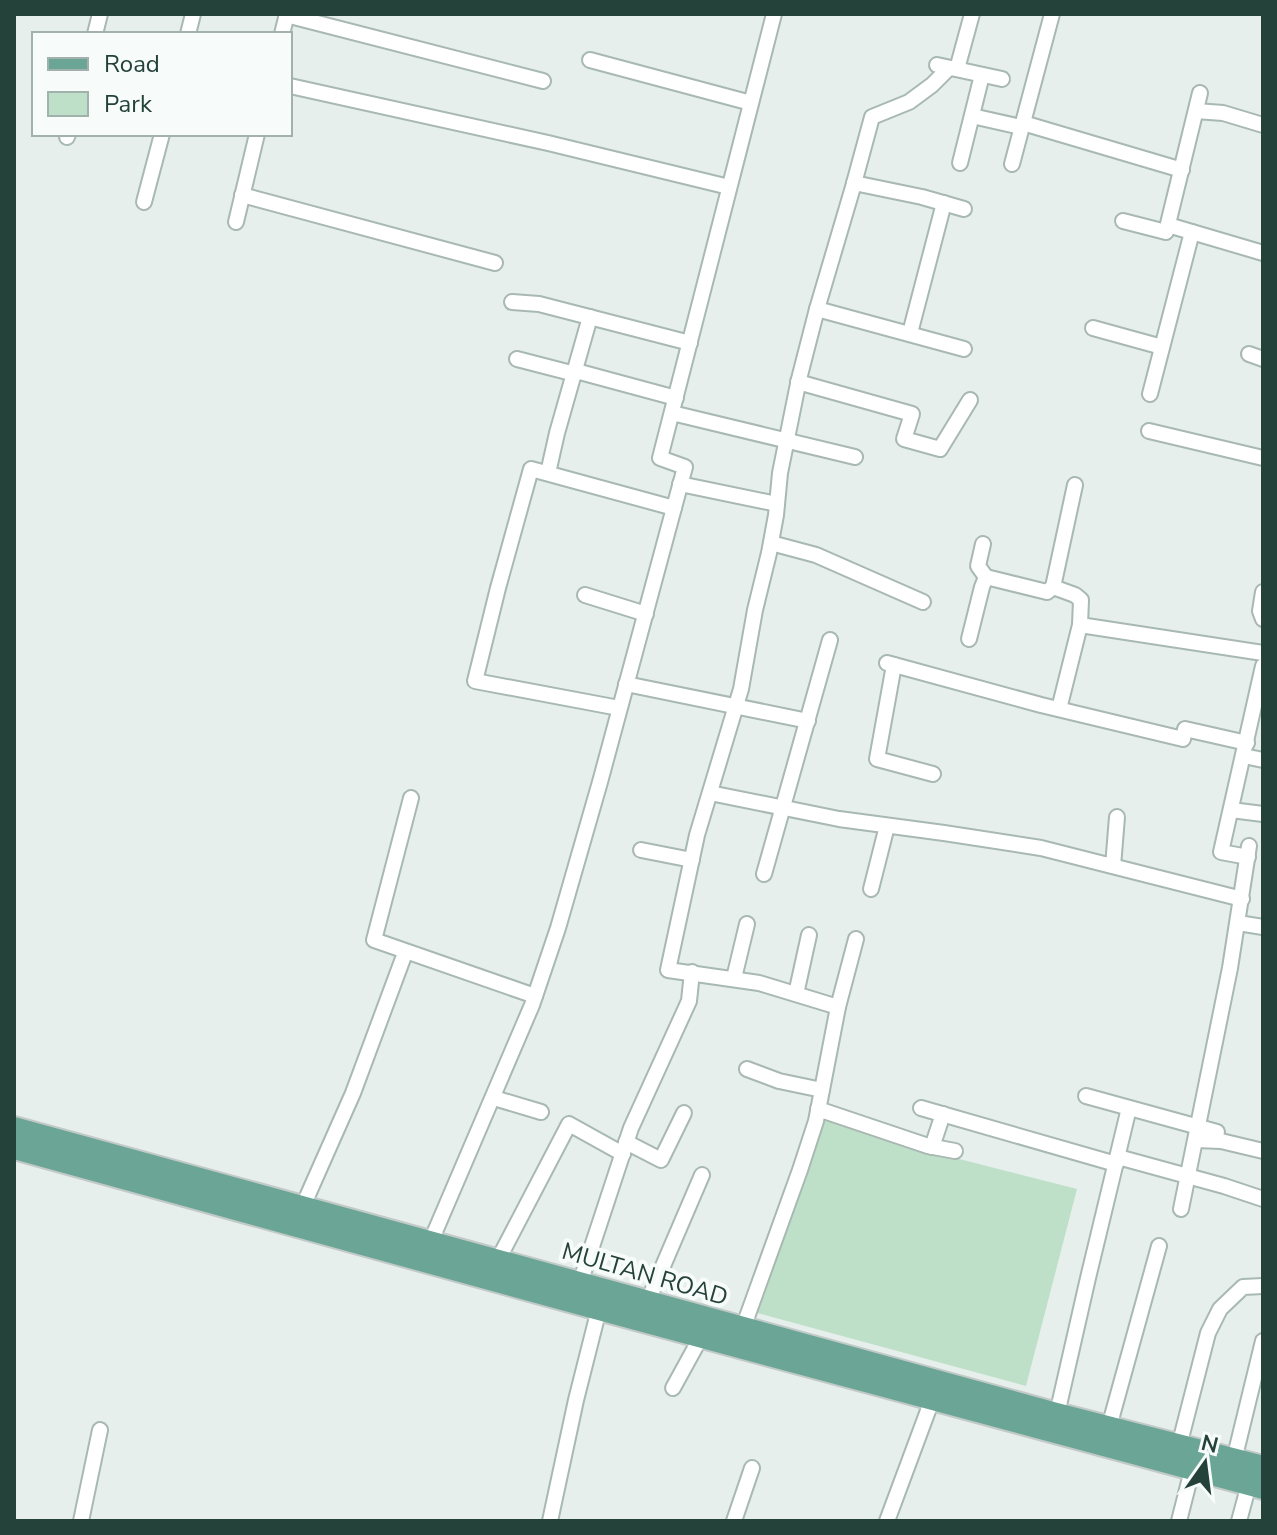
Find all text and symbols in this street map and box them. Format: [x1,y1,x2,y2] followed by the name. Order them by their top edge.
[32,32,292,136] legend
[104,48,160,80] text: Road
[104,88,153,120] text: Park
[558,1235,732,1313] street label: MULTAN ROAD
[1165,1423,1245,1503] north arrow
[1198,1428,1221,1461] text: N

